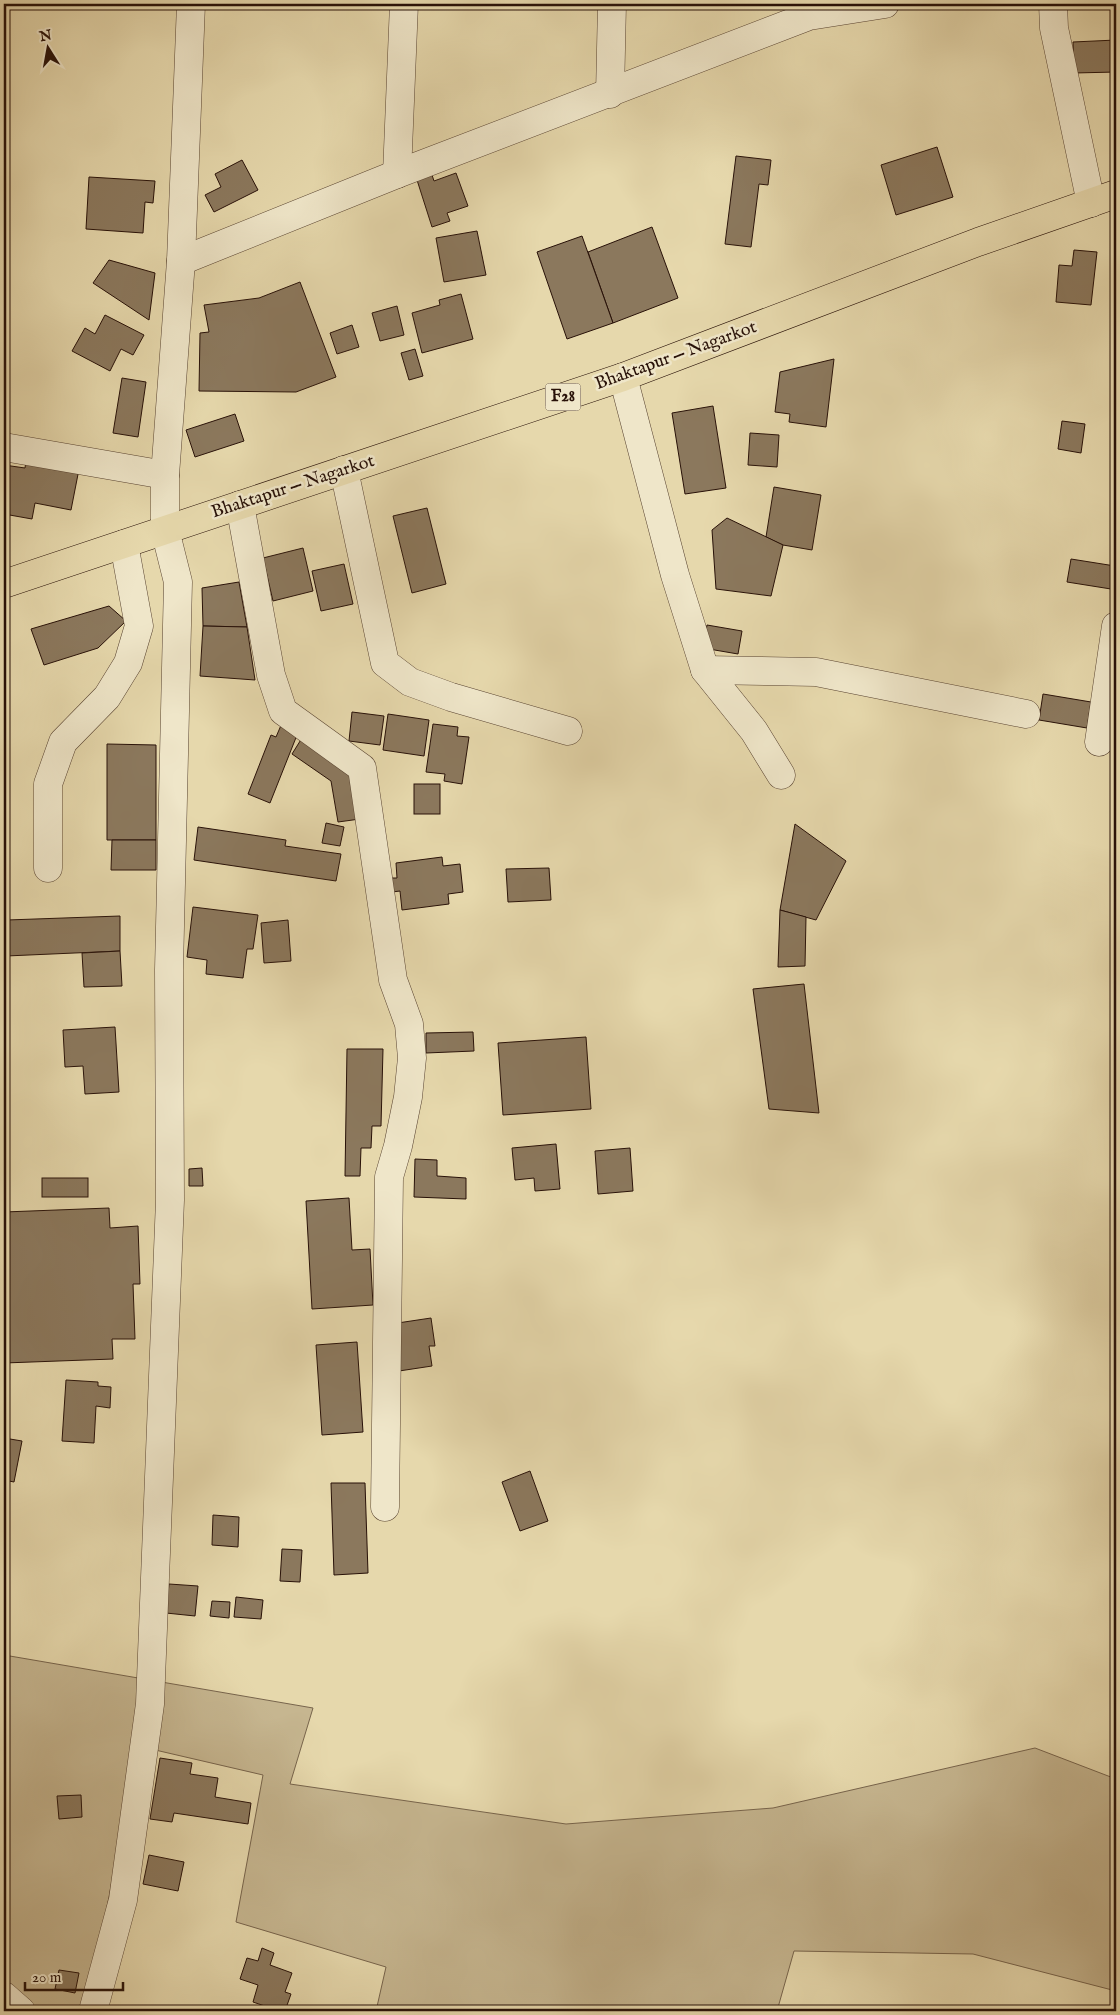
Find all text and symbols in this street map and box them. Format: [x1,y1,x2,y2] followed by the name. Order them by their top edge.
[22,22,72,72] north arrow
[37,26,53,46] text: N
[592,316,760,396] street label: Bhaktapur — Nagarkot
[546,384,580,411] road number: F28
[209,450,377,524] street label: Bhaktapur — Nagarkot
[25,1960,122,1992] scale bar
[32,1968,62,1987] text: 20 m

